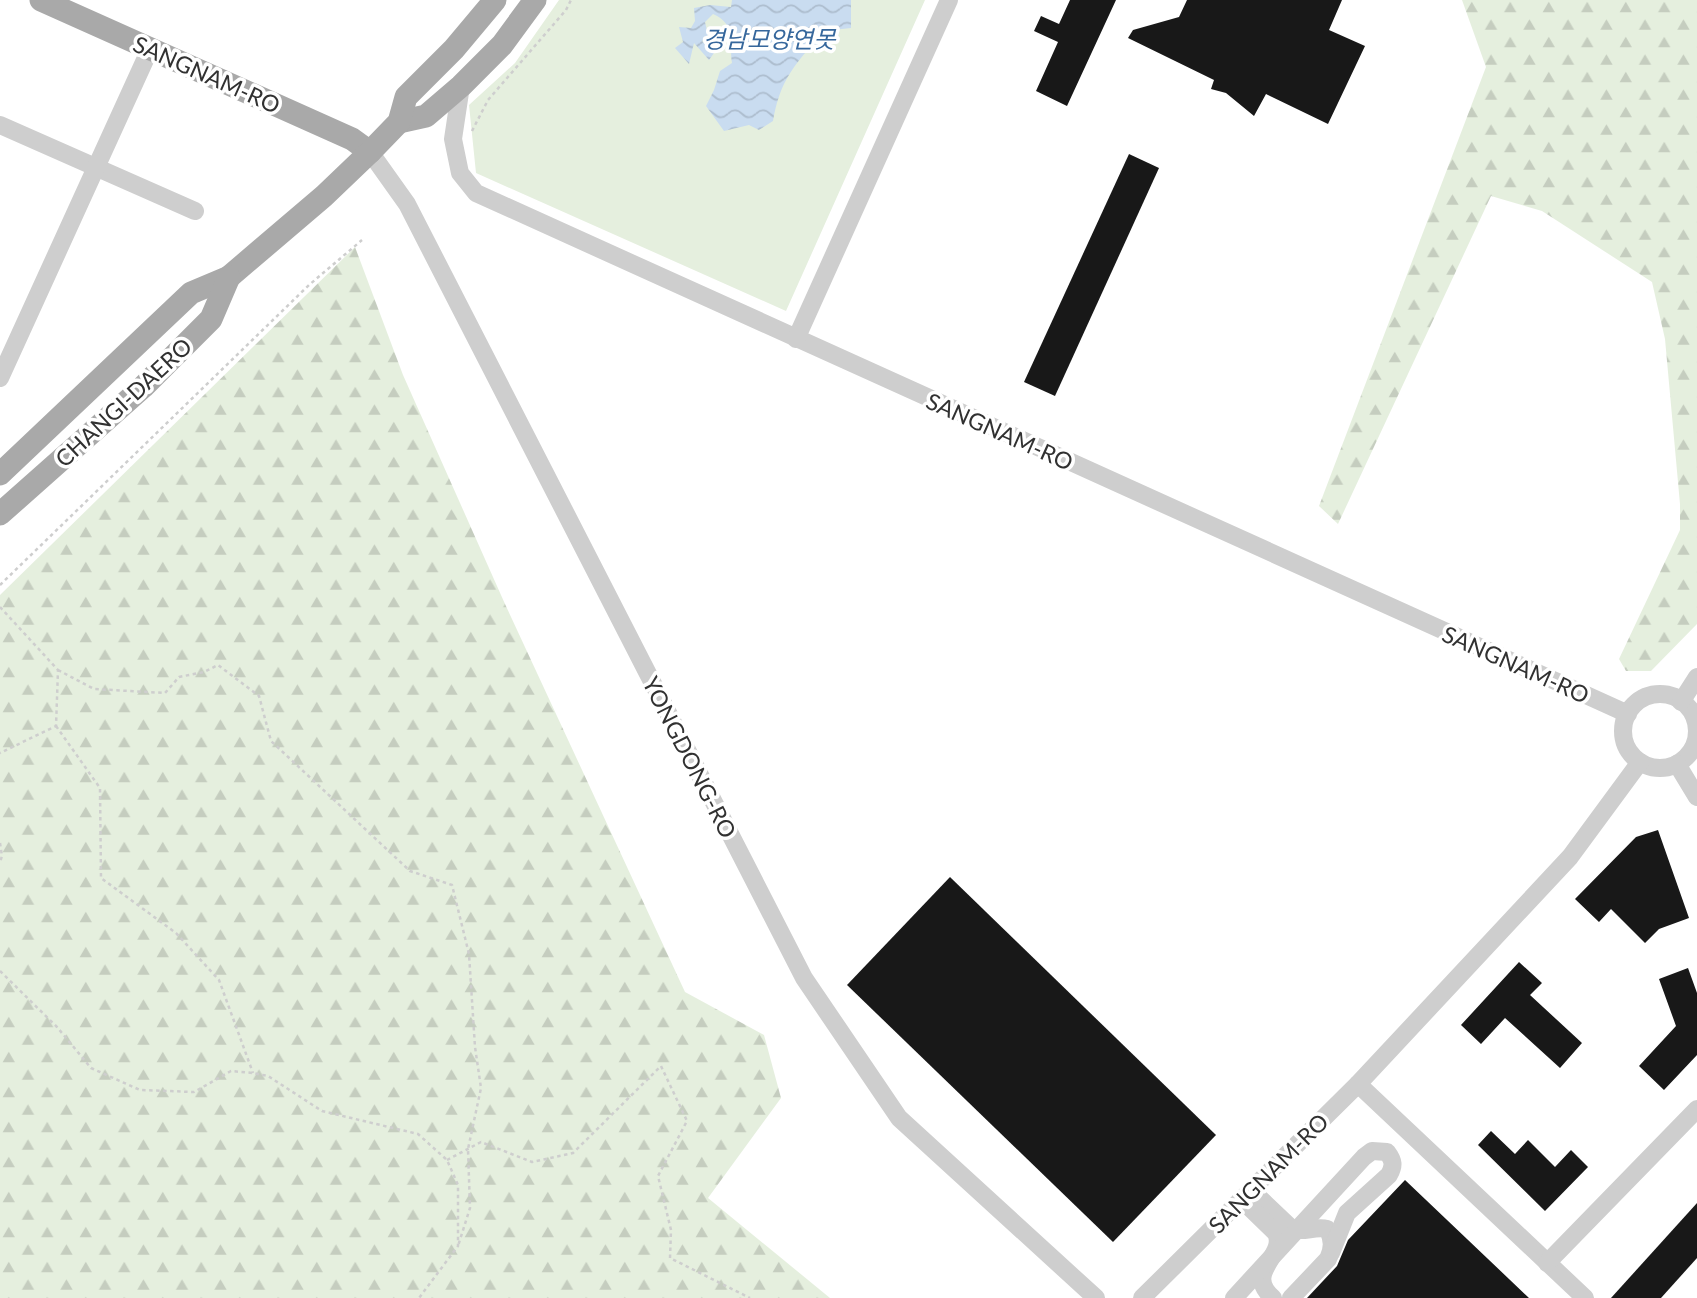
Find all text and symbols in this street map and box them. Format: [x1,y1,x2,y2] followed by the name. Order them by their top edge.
[703,24,837,53] water label: 경남모양연못
[129,29,285,119] street label: SANGNAM-RO
[49,332,197,472] street label: CHANGI-DAERO
[922,386,1078,476] street label: SANGNAM-RO
[1438,619,1594,709] street label: SANGNAM-RO
[637,671,743,843] street label: YONGDONG-RO
[1202,1107,1334,1239] street label: SANGNAM-RO

